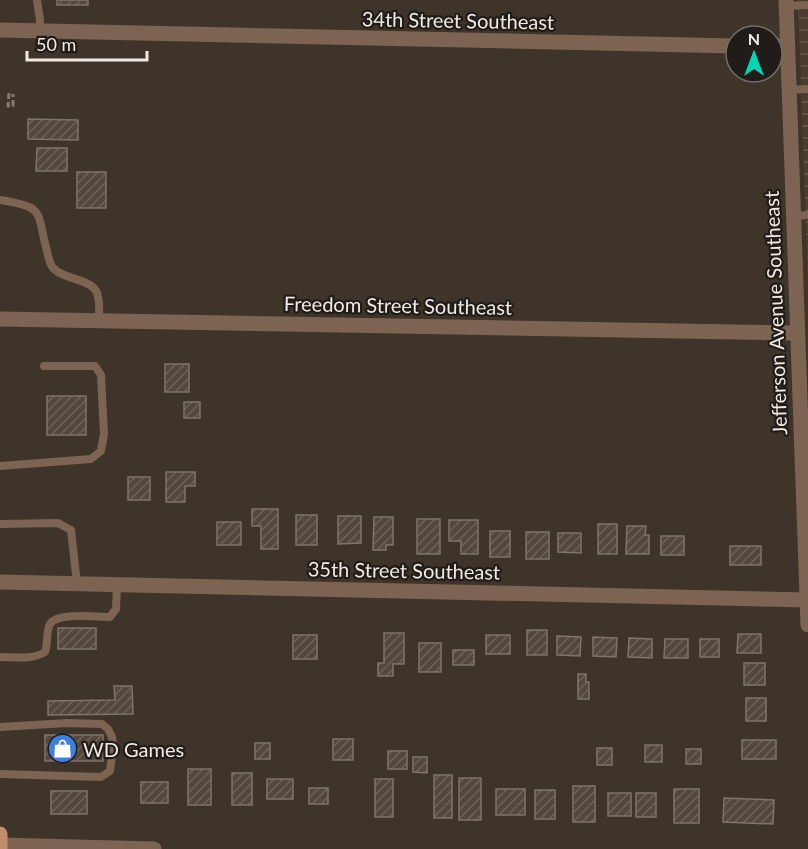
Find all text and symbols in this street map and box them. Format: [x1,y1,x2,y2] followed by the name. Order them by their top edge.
[362,6,554,34] street label: 34th Street Southeast
[27,24,147,62] scale bar
[724,24,784,84] north arrow
[748,29,760,48] text: N
[36,33,76,55] text: 50 m
[759,191,791,435] street label: Jefferson Avenue Southeast
[284,291,512,319] street label: Freedom Street Southeast
[308,556,500,584] street label: 35th Street Southeast
[46,733,78,765] shop icon: WD Games
[83,737,184,761] place label: WD Games

